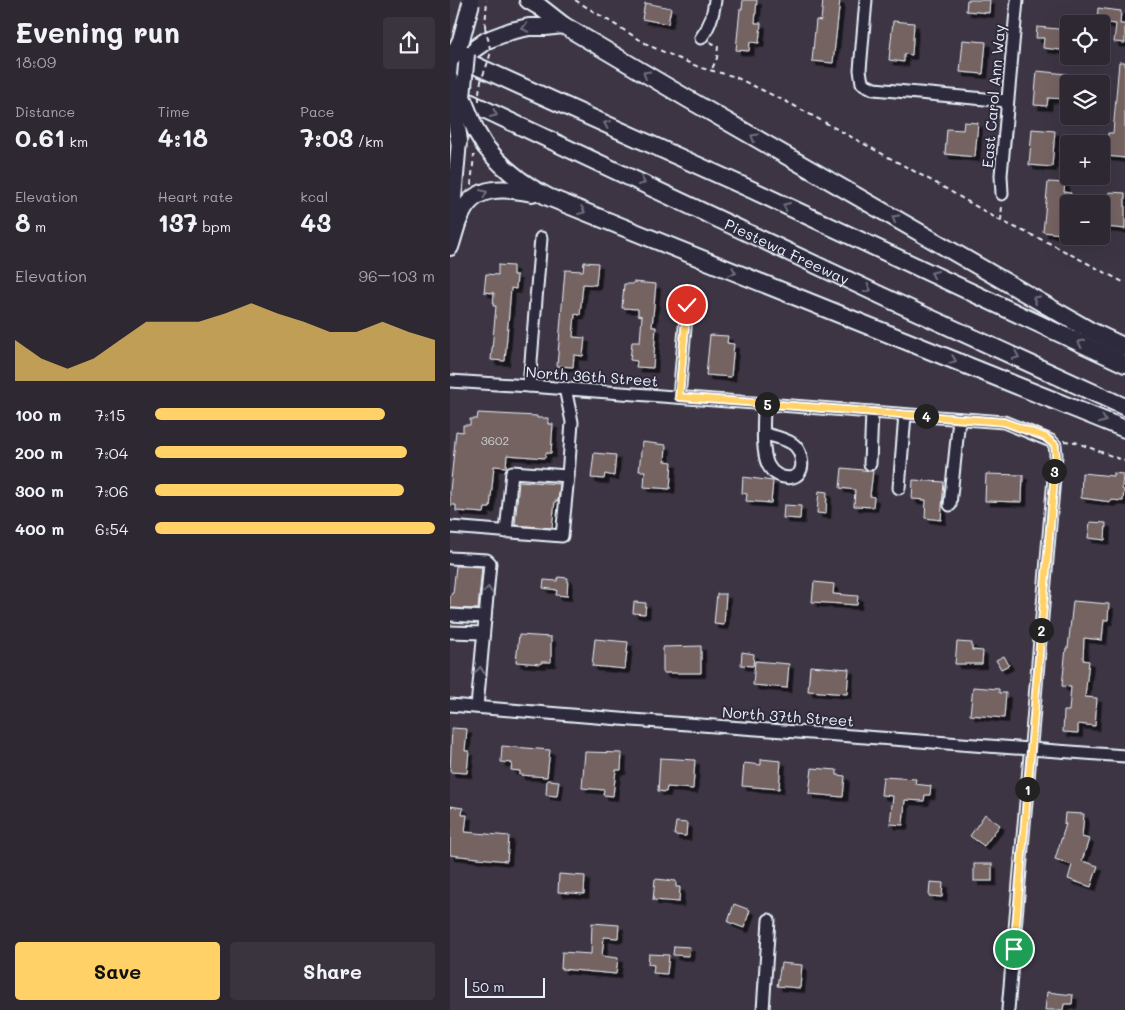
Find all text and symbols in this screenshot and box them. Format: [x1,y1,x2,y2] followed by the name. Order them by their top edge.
[15,14,180,50] text: Evening run
[1060,15,1110,245] map controls
[1060,15,1110,65] button: locate
[383,17,435,69] button: share
[520,23,529,33] one-way arrow
[977,23,1009,169] street label: East Carol Ann Way
[15,51,56,72] text: 18:09
[642,70,651,80] one-way arrow
[1060,75,1110,125] button: layers
[15,102,75,121] text: Distance
[158,102,190,121] text: Time
[300,102,335,121] text: Pace
[489,107,498,118] one-way arrow
[603,120,612,130] one-way arrow
[15,121,65,153] text: 0.61
[158,121,208,153] text: 4:18
[300,121,353,153] text: 7:03
[65,132,88,151] text: km
[353,132,384,151] text: /km
[751,133,760,143] one-way arrow
[1060,135,1110,185] button: +
[636,176,645,186] one-way arrow
[15,187,78,206] text: Elevation
[158,187,233,206] text: Heart rate
[300,187,328,206] text: kcal
[479,189,488,200] one-way arrow
[1060,195,1110,245] button: −
[782,201,791,212] one-way arrow
[577,205,586,215] one-way arrow
[15,206,31,238] text: 8
[158,206,198,238] text: 137
[300,206,331,238] text: 43
[722,214,853,289] street label: Piestewa Freeway
[892,214,901,224] one-way arrow
[31,217,46,236] text: m
[198,217,231,236] text: bpm
[15,265,87,286] text: Elevation
[359,265,435,286] text: 96–103 m
[728,266,736,276] one-way arrow
[930,270,939,280] one-way arrow
[863,283,872,293] one-way arrow
[666,284,708,326] pin
[673,291,701,319] icon: check
[1032,295,1041,305] one-way arrow
[1077,339,1086,350] one-way arrow
[1011,350,1020,361] one-way arrow
[948,354,956,364] one-way arrow
[525,361,659,391] street label: North 36th Street
[754,392,780,416] pin: 5
[763,395,772,414] text: 5
[15,404,61,425] text: 100 m
[95,404,125,425] text: 7:15
[914,404,938,428] pin: 4
[922,407,931,426] text: 4
[1099,415,1107,425] one-way arrow
[481,432,509,448] house number: 3602
[15,442,63,463] text: 200 m
[95,442,128,463] text: 7:04
[1042,458,1066,484] pin: 3
[1050,462,1059,481] text: 3
[15,480,64,501] text: 300 m
[95,480,128,501] text: 7:06
[15,518,64,539] text: 400 m
[95,518,128,539] text: 6:54
[482,586,493,594] one-way arrow
[1028,618,1054,642] pin: 2
[1038,621,1045,640] text: 2
[474,666,485,674] one-way arrow
[721,701,855,731] street label: North 37th Street
[1014,776,1040,802] pin: 1
[1024,780,1031,799] text: 1
[993,928,1035,970] pin
[1000,935,1028,963] icon: arrive
[15,942,220,1000] button: Save
[230,942,435,1000] button: Share
[465,975,545,998] scale bar
[472,977,504,996] text: 50 m

